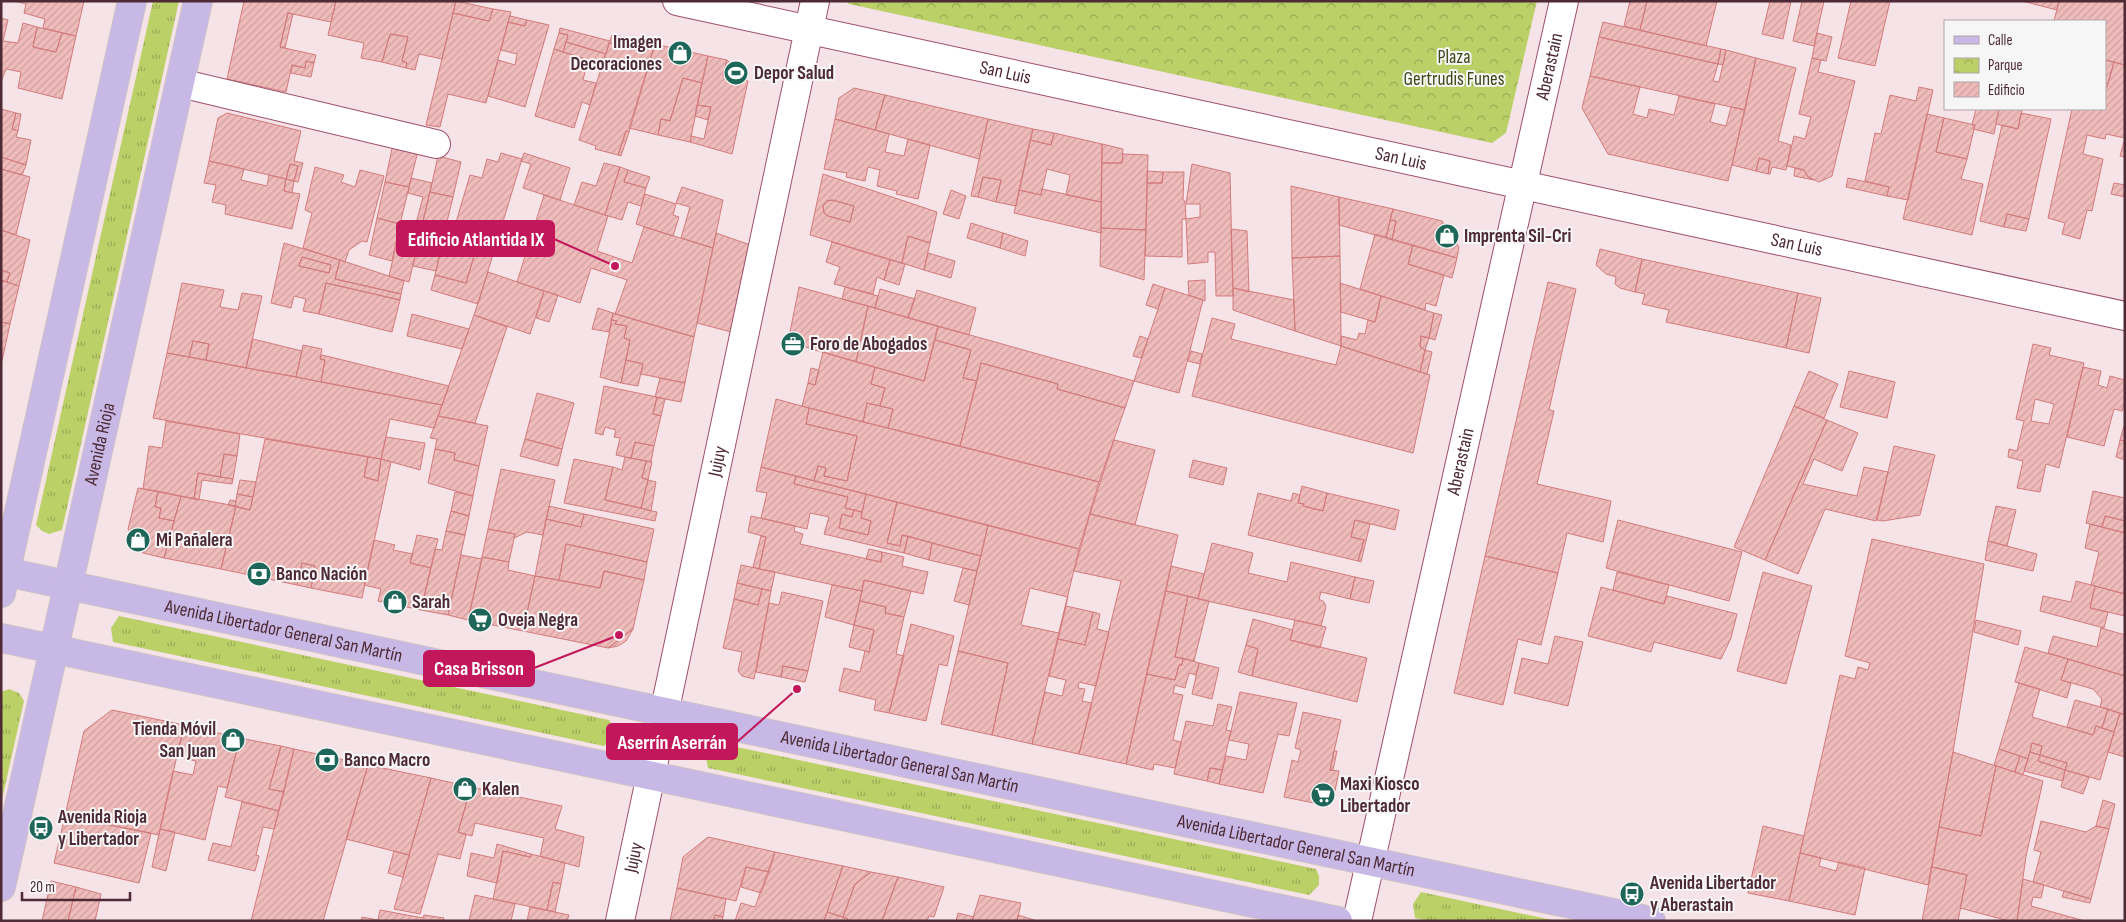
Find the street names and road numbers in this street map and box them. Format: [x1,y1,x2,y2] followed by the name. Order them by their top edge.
[1530,31,1568,103] street label: Aberastain
[977,56,1033,89] street label: San Luis
[1373,142,1429,175] street label: San Luis
[1769,228,1825,261] street label: San Luis
[79,400,120,488] street label: Avenida Rioja
[1441,426,1479,498] street label: Aberastain
[703,443,732,480] street label: Jujuy
[162,594,405,667] street label: Avenida Libertador General San Martín
[778,725,1021,798] street label: Avenida Libertador General San Martín
[1174,809,1417,882] street label: Avenida Libertador General San Martín
[619,839,648,876] street label: Jujuy

